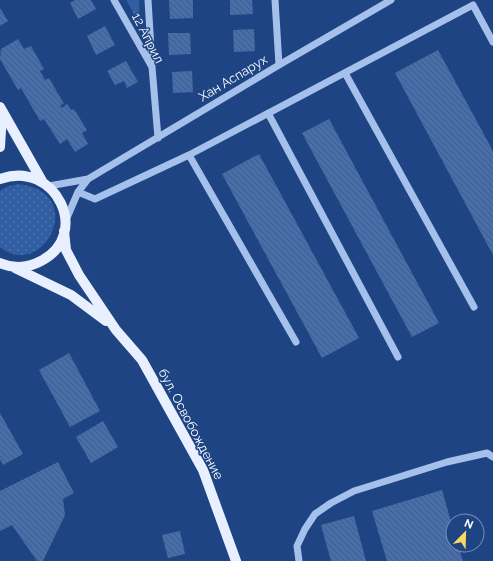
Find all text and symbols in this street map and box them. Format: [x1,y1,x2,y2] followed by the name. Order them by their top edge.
[129,10,167,66] street label: 12 Април
[196,51,270,104] street label: Хан Аспарух
[155,366,227,482] street label: бул. Освобождение
[445,513,485,553] north arrow
[462,517,475,532] text: N

